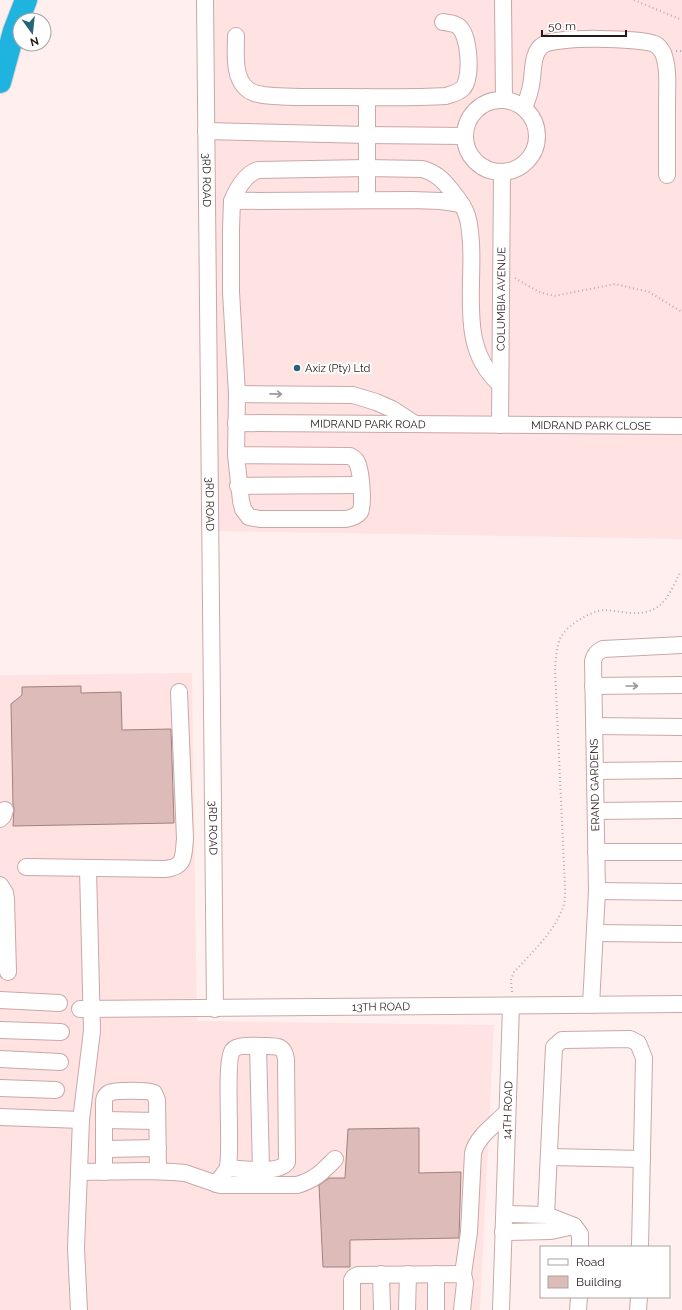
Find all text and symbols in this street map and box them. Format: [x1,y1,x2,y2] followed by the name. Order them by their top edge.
[12,12,52,52] north arrow
[542,12,626,38] scale bar
[548,19,576,33] text: 50 m
[29,34,40,49] text: N
[200,153,214,207] street label: 3RD ROAD
[494,247,508,351] street label: COLUMBIA AVENUE
[305,362,371,375] place label: Axiz (Pty) Ltd
[292,363,302,373] marker: Axiz (Pty) Ltd
[269,390,282,398] one-way arrow
[310,417,426,431] street label: MIDRAND PARK ROAD
[531,418,651,432] street label: MIDRAND PARK CLOSE
[203,477,217,531] street label: 3RD ROAD
[625,682,638,690] one-way arrow
[588,738,602,831] street label: ERAND GARDENS
[206,801,220,855] street label: 3RD ROAD
[352,1000,410,1013] street label: 13TH ROAD
[500,1081,515,1139] street label: 14TH ROAD
[540,1246,670,1298] legend
[576,1255,605,1269] text: Road
[576,1275,622,1289] text: Building

